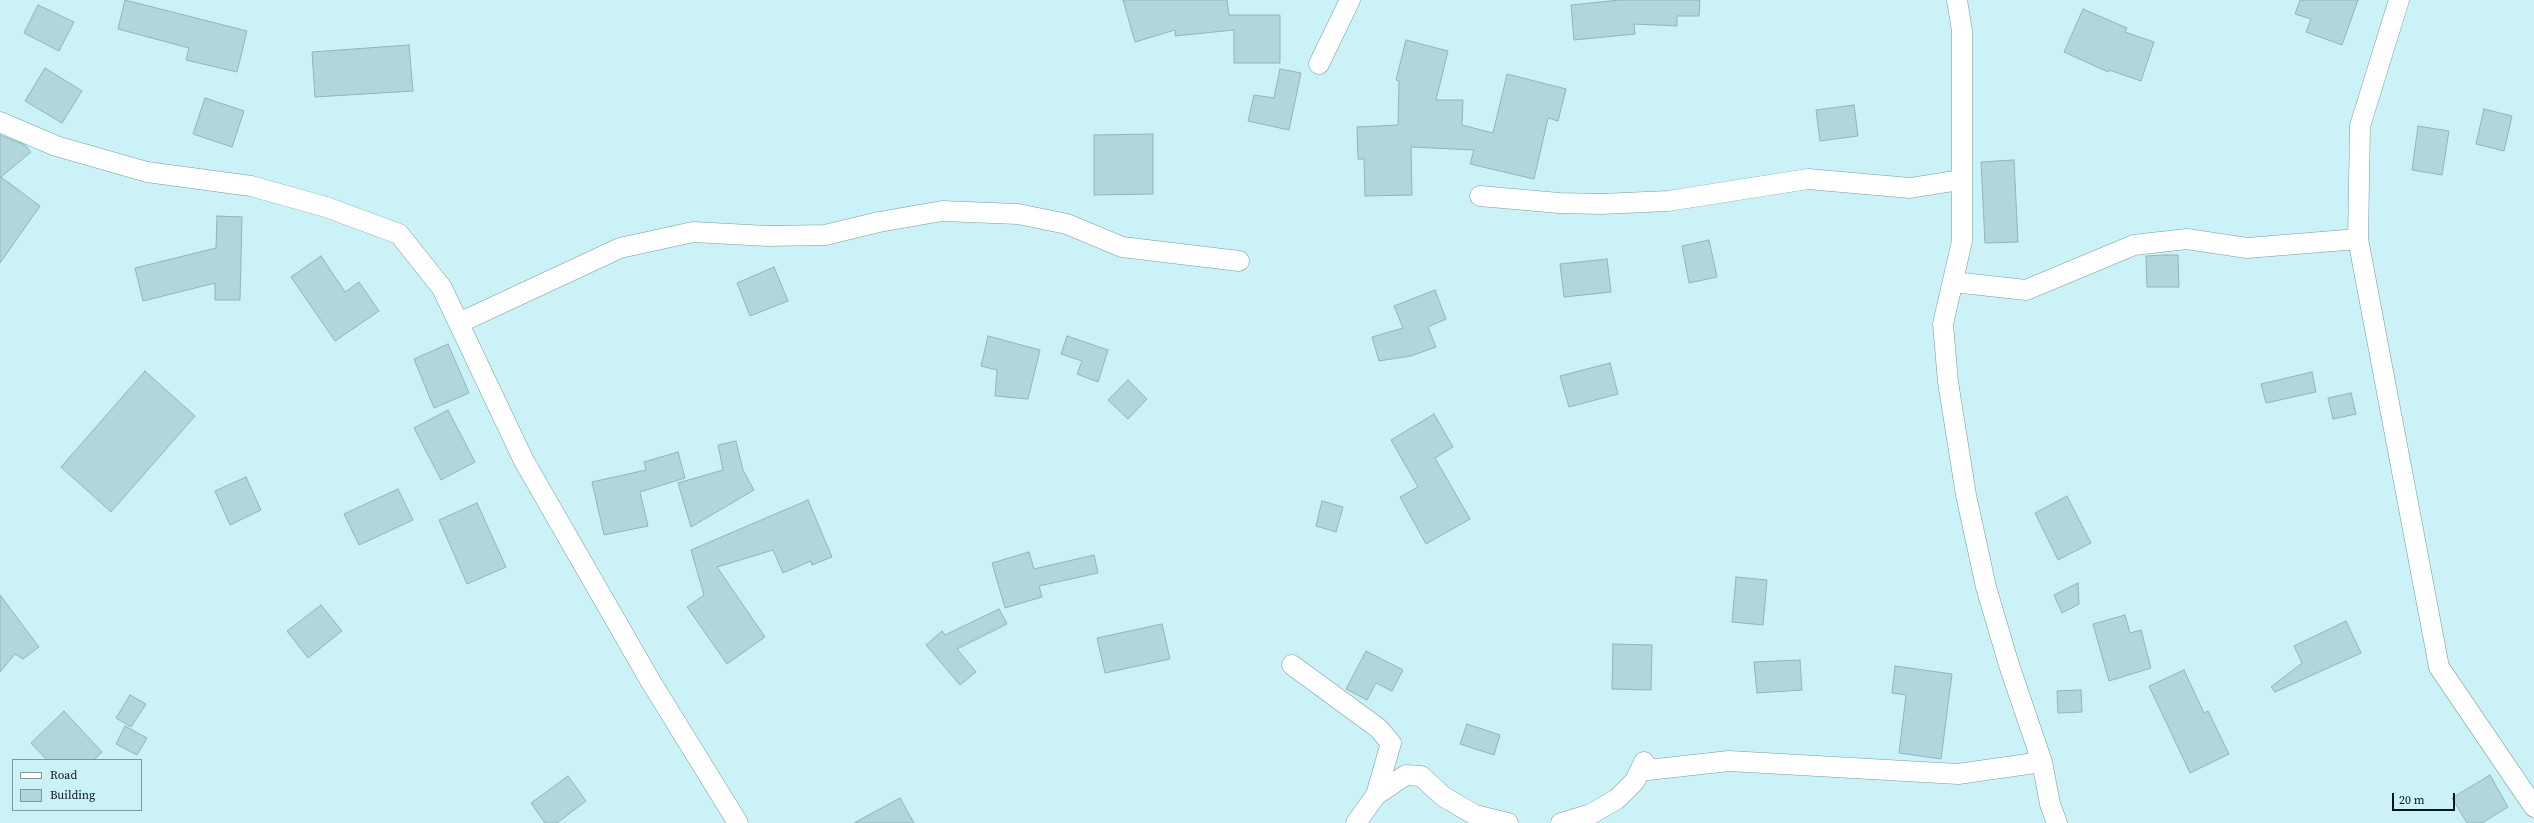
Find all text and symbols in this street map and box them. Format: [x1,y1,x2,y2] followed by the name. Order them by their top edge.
[12,759,142,811] legend
[50,767,77,783] text: Road
[2394,785,2457,811] scale bar
[50,787,95,803] text: Building
[2399,792,2425,808] text: 20 m

